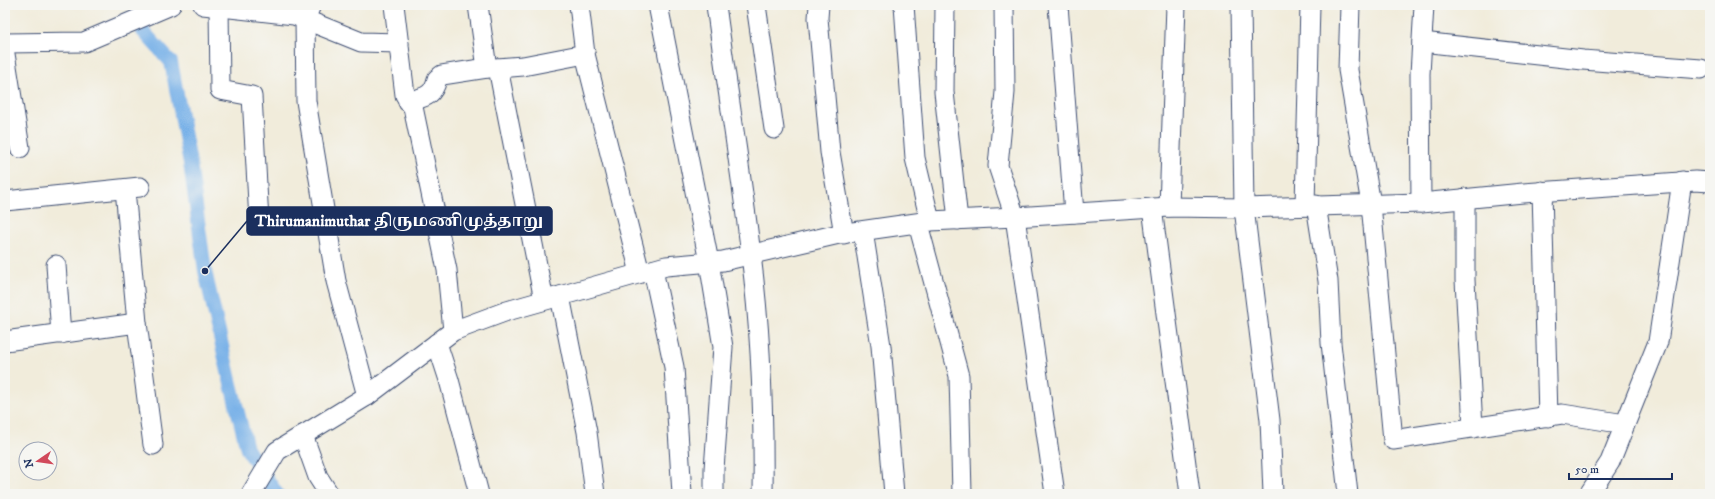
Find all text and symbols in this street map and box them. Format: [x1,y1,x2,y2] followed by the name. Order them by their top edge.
[247,207,552,235] callout: Thirumanimuthar திருமணிமுத்தாறு
[254,211,543,232] text: Thirumanimuthar திருமணிமுத்தாறு
[18,441,58,481] north arrow
[1569,455,1672,481] scale bar
[21,457,37,469] text: N
[1575,462,1599,477] text: 50 m

